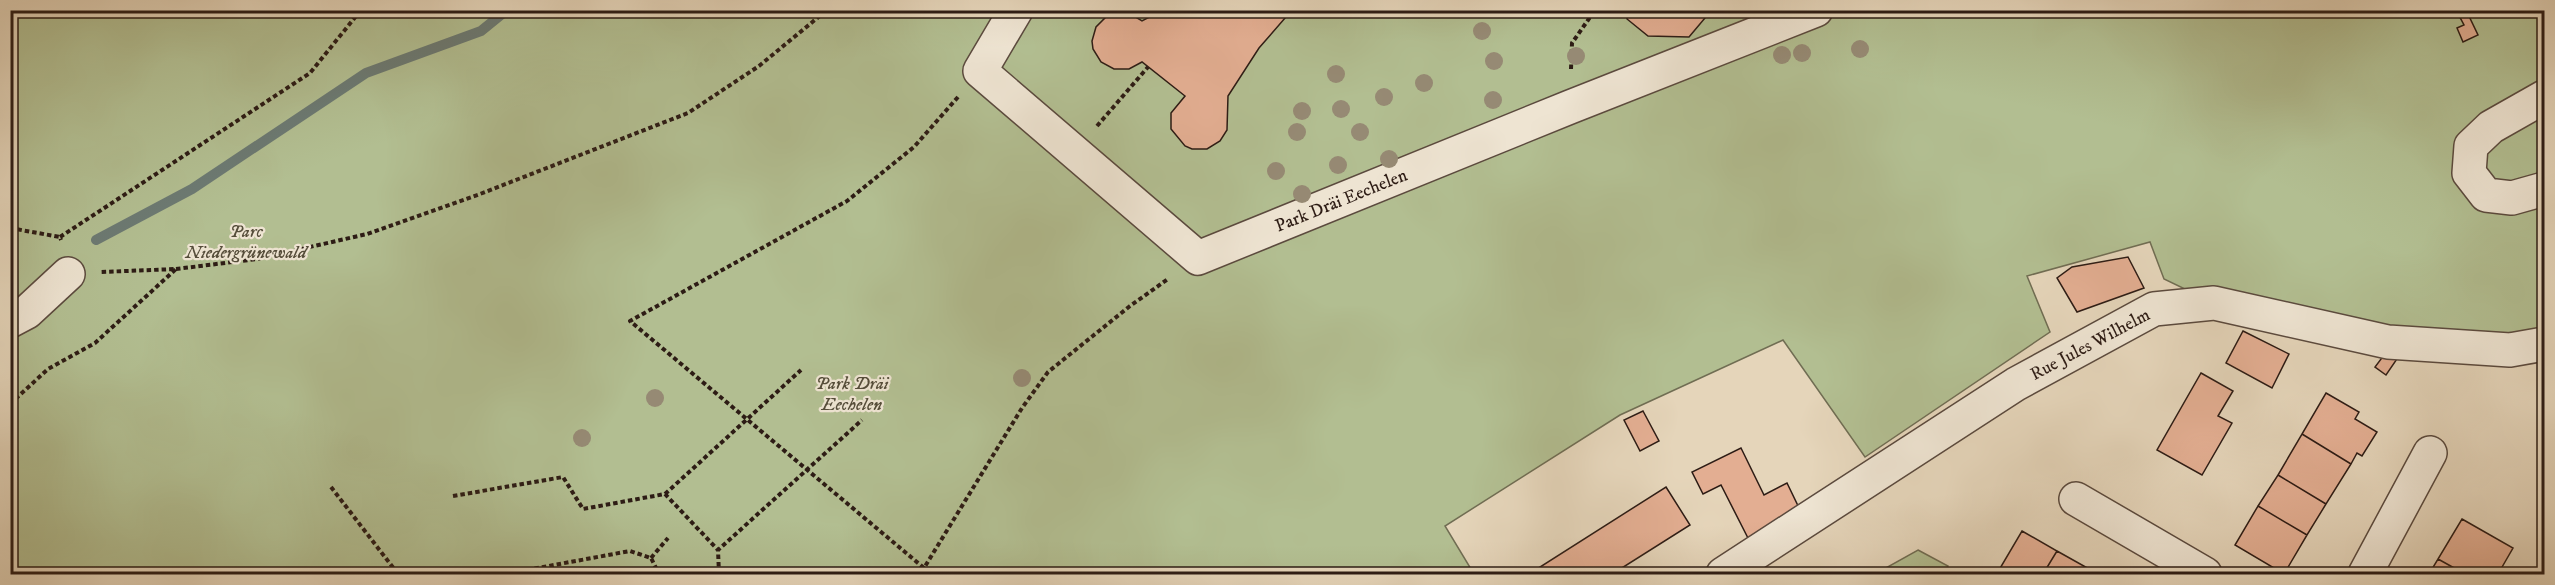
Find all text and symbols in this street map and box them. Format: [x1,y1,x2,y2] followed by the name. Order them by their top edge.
[1272,164,1411,237] street label: Park Dräi Eechelen
[185,221,309,264] park label: Parc Niedergrünewald
[2027,304,2154,386] street label: Rue Jules Wilhelm
[816,373,890,416] park label: Park Dräi Eechelen

